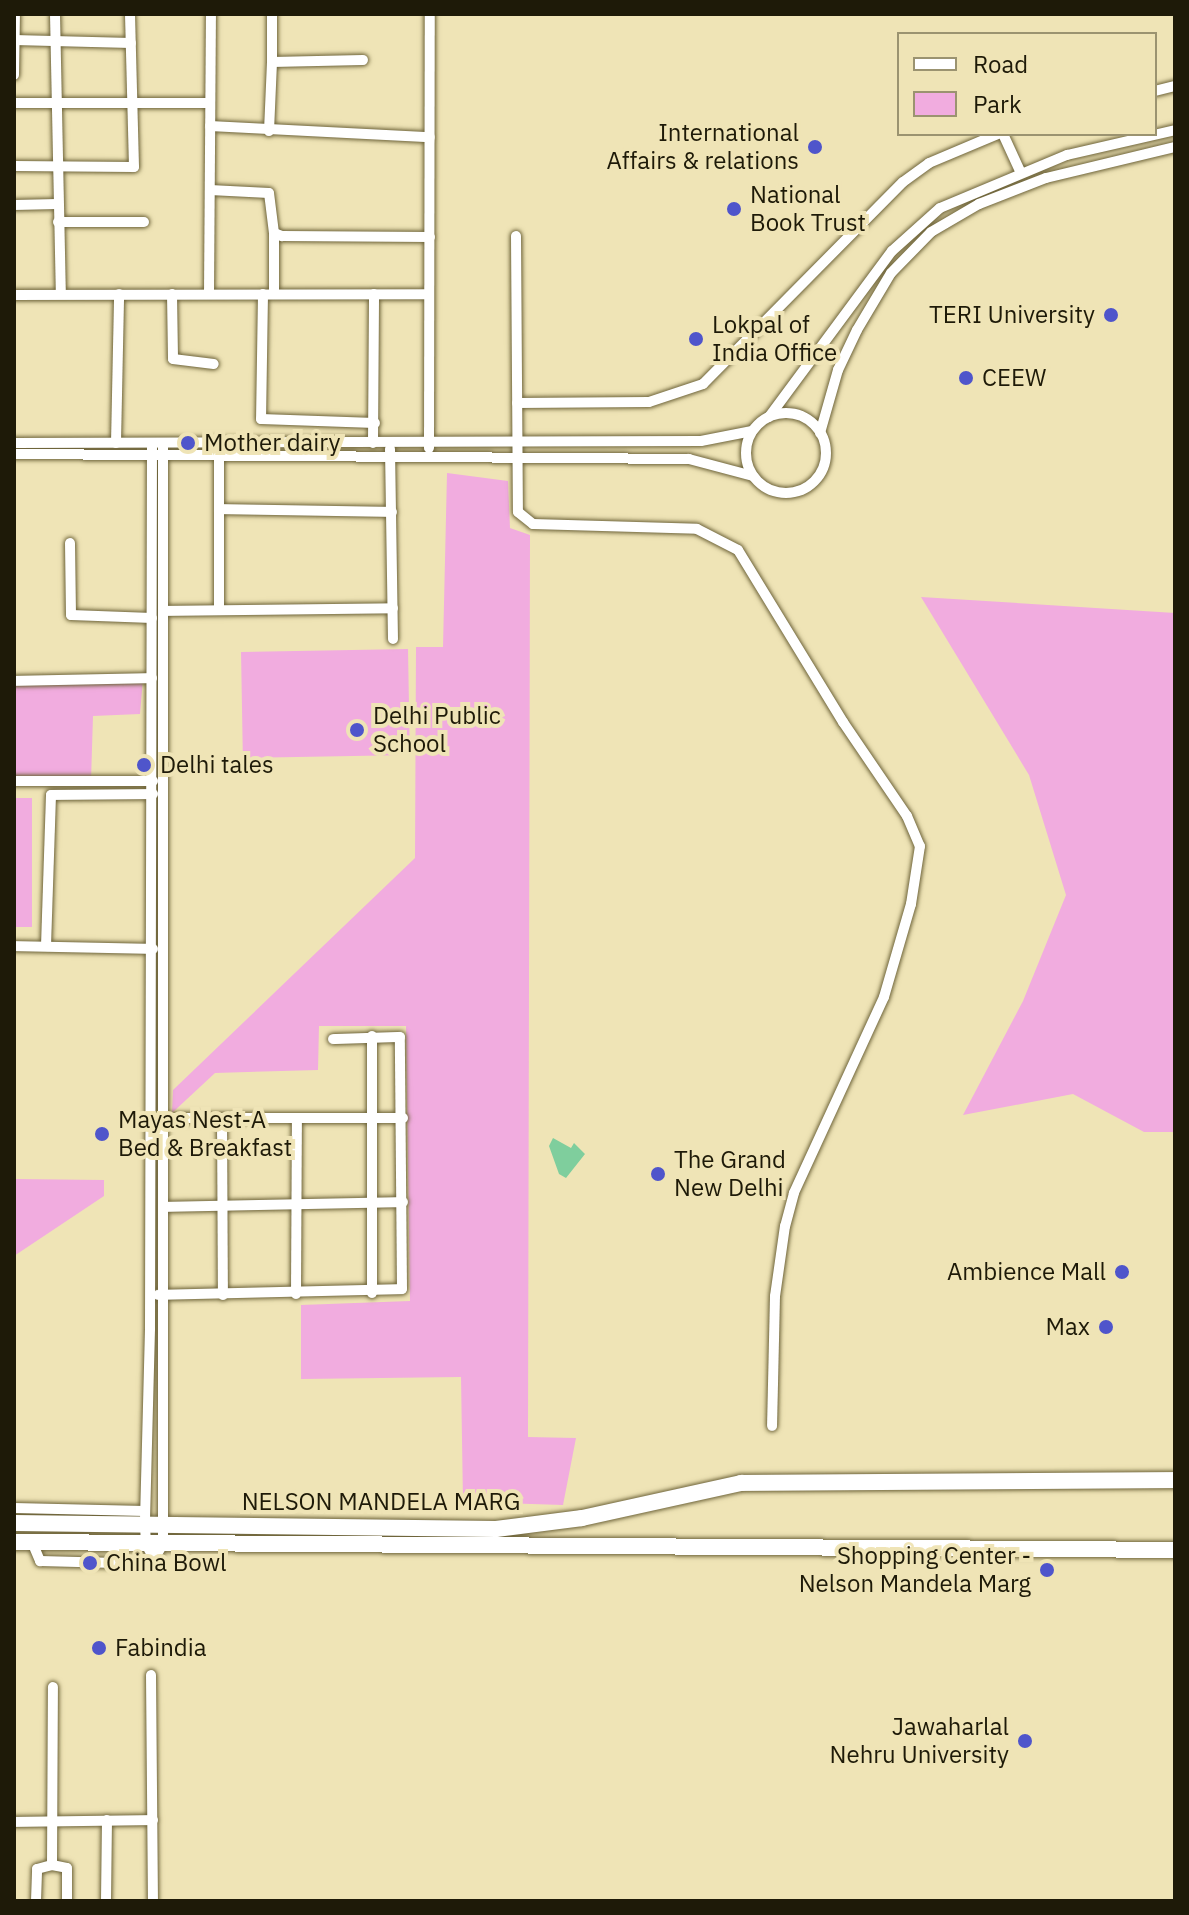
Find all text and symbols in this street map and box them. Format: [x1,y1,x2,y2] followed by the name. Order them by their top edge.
[897,32,1157,136] legend
[973,48,1028,80] text: Road
[973,88,1022,120] text: Park
[606,119,799,175] place label: International Affairs & relations
[806,138,824,156] marker: International Affairs & relations
[750,181,866,237] place label: National Book Trust
[725,200,743,218] marker: National Book Trust
[929,301,1095,329] place label: TERI University
[1102,306,1120,324] marker: TERI University
[712,311,837,367] place label: Lokpal of India Office
[687,330,705,348] marker: Lokpal of India Office
[982,364,1046,392] place label: CEEW
[957,369,975,387] marker: CEEW
[204,429,340,457] place label: Mother dairy
[179,434,197,452] marker: Mother dairy
[373,702,501,758] place label: Delhi Public School
[348,721,366,739] marker: Delhi Public School
[160,751,274,779] place label: Delhi tales
[135,756,153,774] marker: Delhi tales
[118,1106,292,1162] place label: Mayas Nest-A Bed & Breakfast
[93,1125,111,1143] marker: Mayas Nest-A Bed & Breakfast
[674,1146,786,1202] place label: The Grand New Delhi
[649,1165,667,1183] marker: The Grand New Delhi
[947,1258,1106,1286] place label: Ambience Mall
[1113,1263,1131,1281] marker: Ambience Mall
[1046,1313,1090,1341] place label: Max
[1097,1318,1115,1336] marker: Max
[242,1488,520,1516] street label: NELSON MANDELA MARG
[799,1542,1031,1598] place label: Shopping Center - Nelson Mandela Marg
[106,1549,227,1577] place label: China Bowl
[81,1554,99,1572] marker: China Bowl
[1038,1561,1056,1579] marker: Shopping Center - Nelson Mandela Marg
[115,1634,207,1662] place label: Fabindia
[90,1639,108,1657] marker: Fabindia
[830,1713,1009,1769] place label: Jawaharlal Nehru University
[1016,1732,1034,1750] marker: Jawaharlal Nehru University

